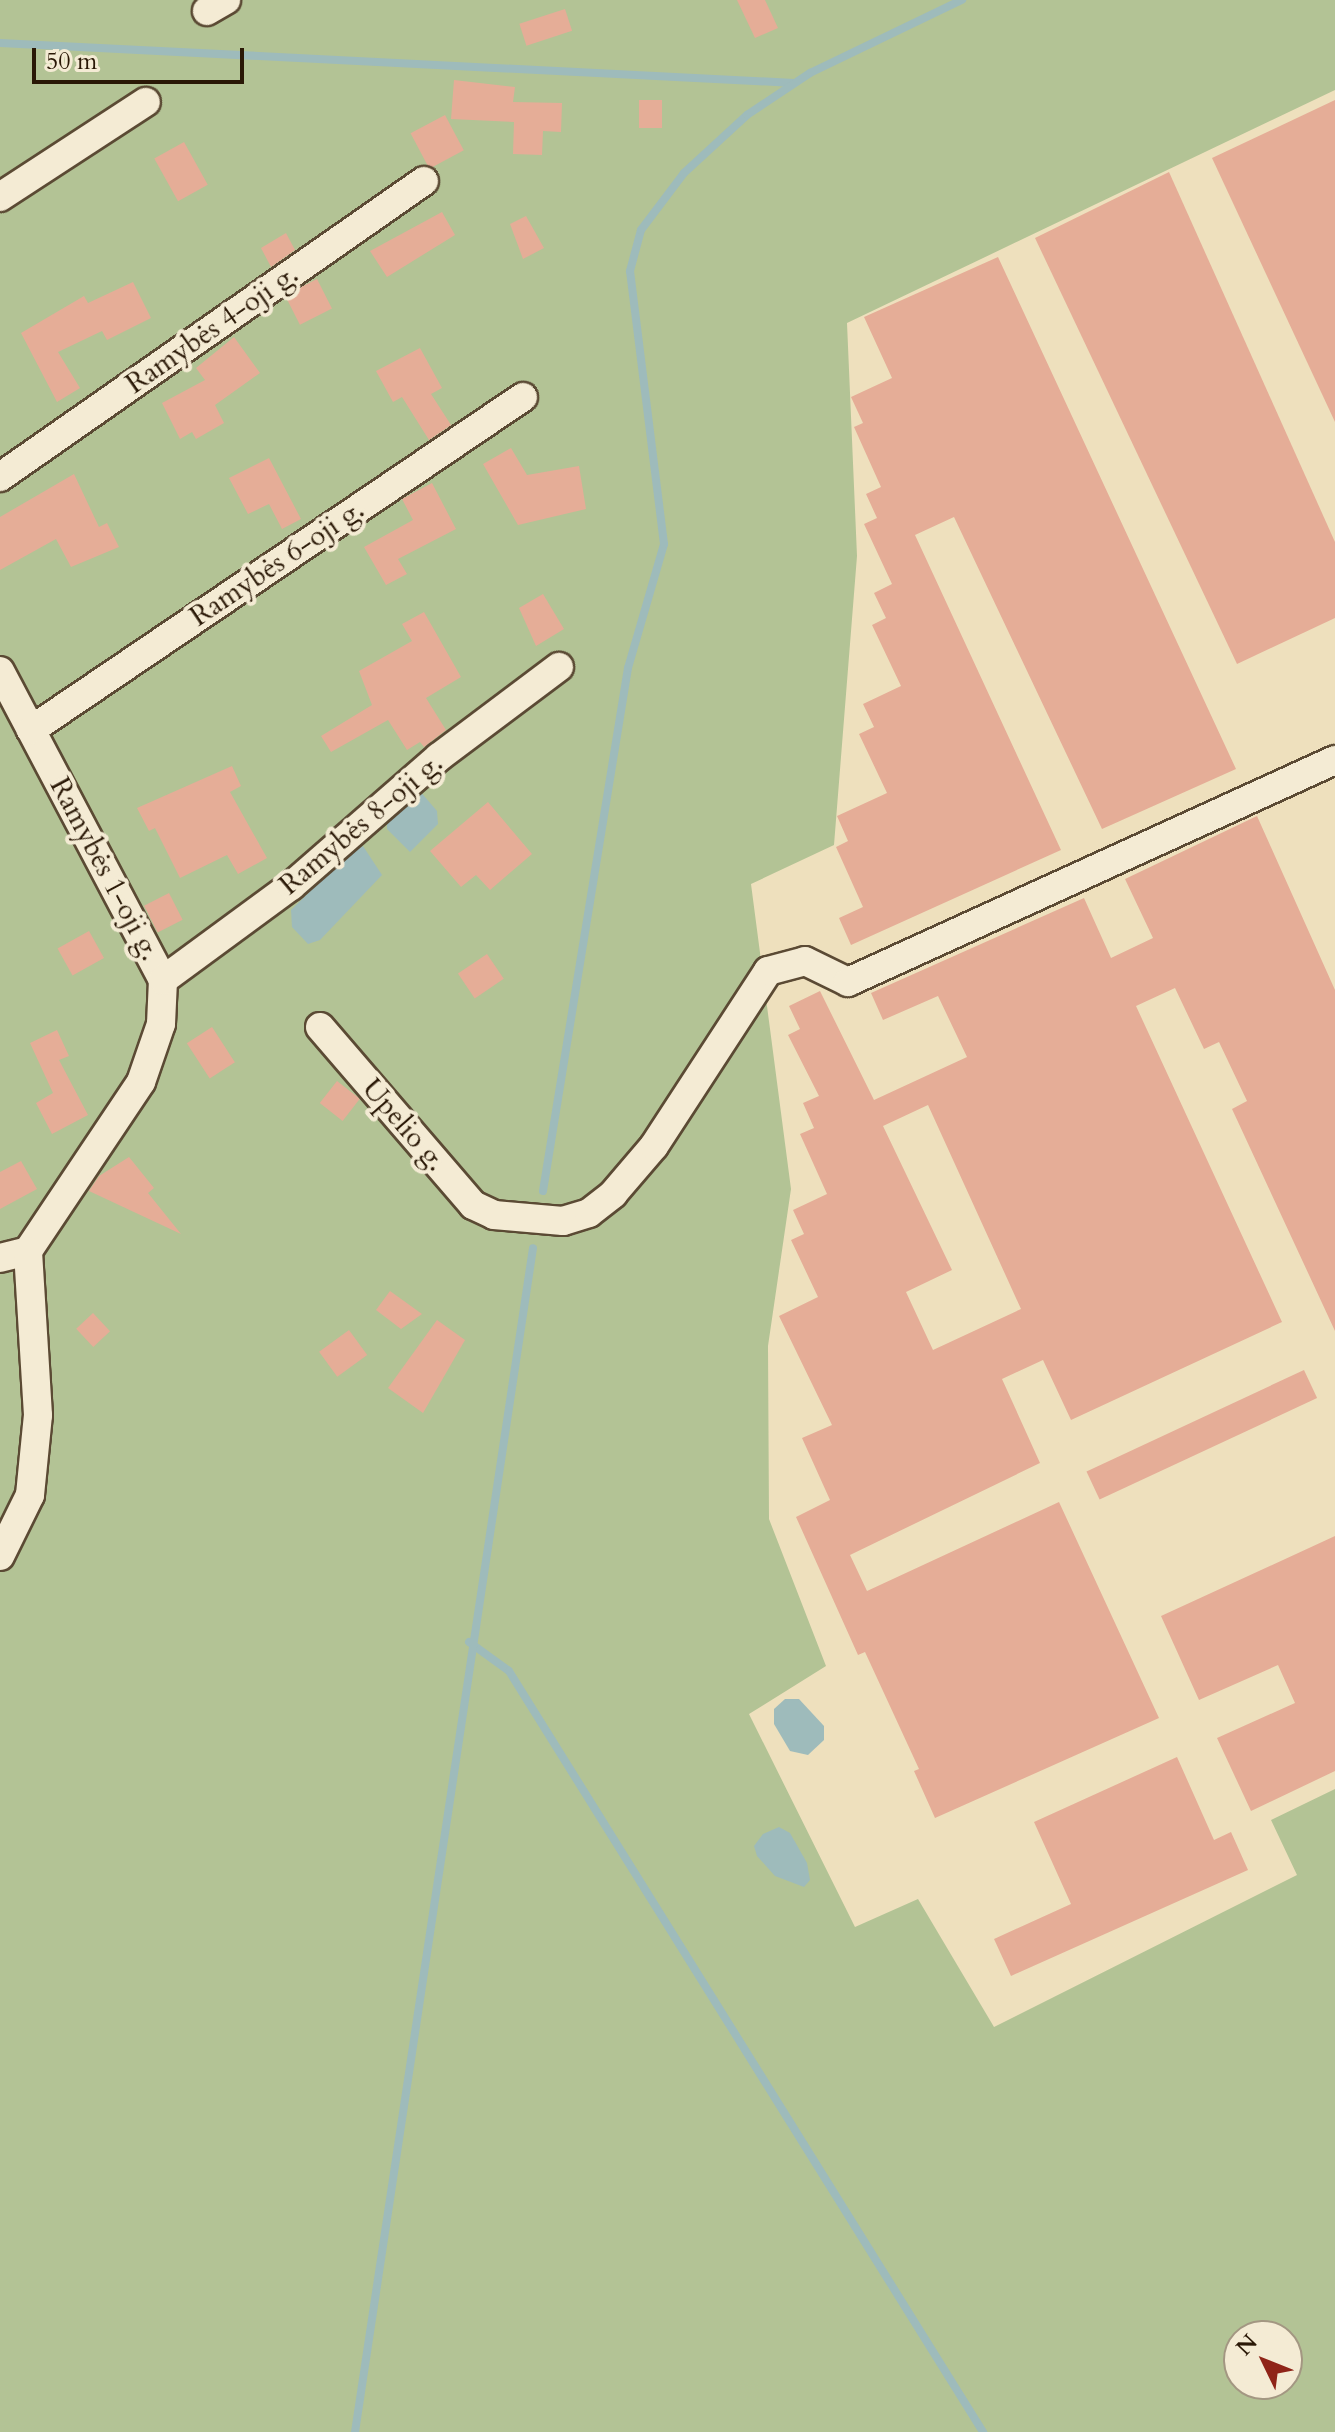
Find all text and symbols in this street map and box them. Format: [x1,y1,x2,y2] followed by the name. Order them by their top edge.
[36,32,248,82] scale bar
[46,45,97,78] text: 50 m
[119,257,305,401] street label: Ramybės 4-oji g.
[184,492,370,634] street label: Ramybės 6-oji g.
[273,746,449,902] street label: Ramybės 8-oji g.
[43,772,167,966] street label: Ramybės 1-oji g.
[355,1072,453,1178] street label: Upelio g.
[1223,2320,1303,2400] north arrow
[1229,2328,1264,2362] text: N

